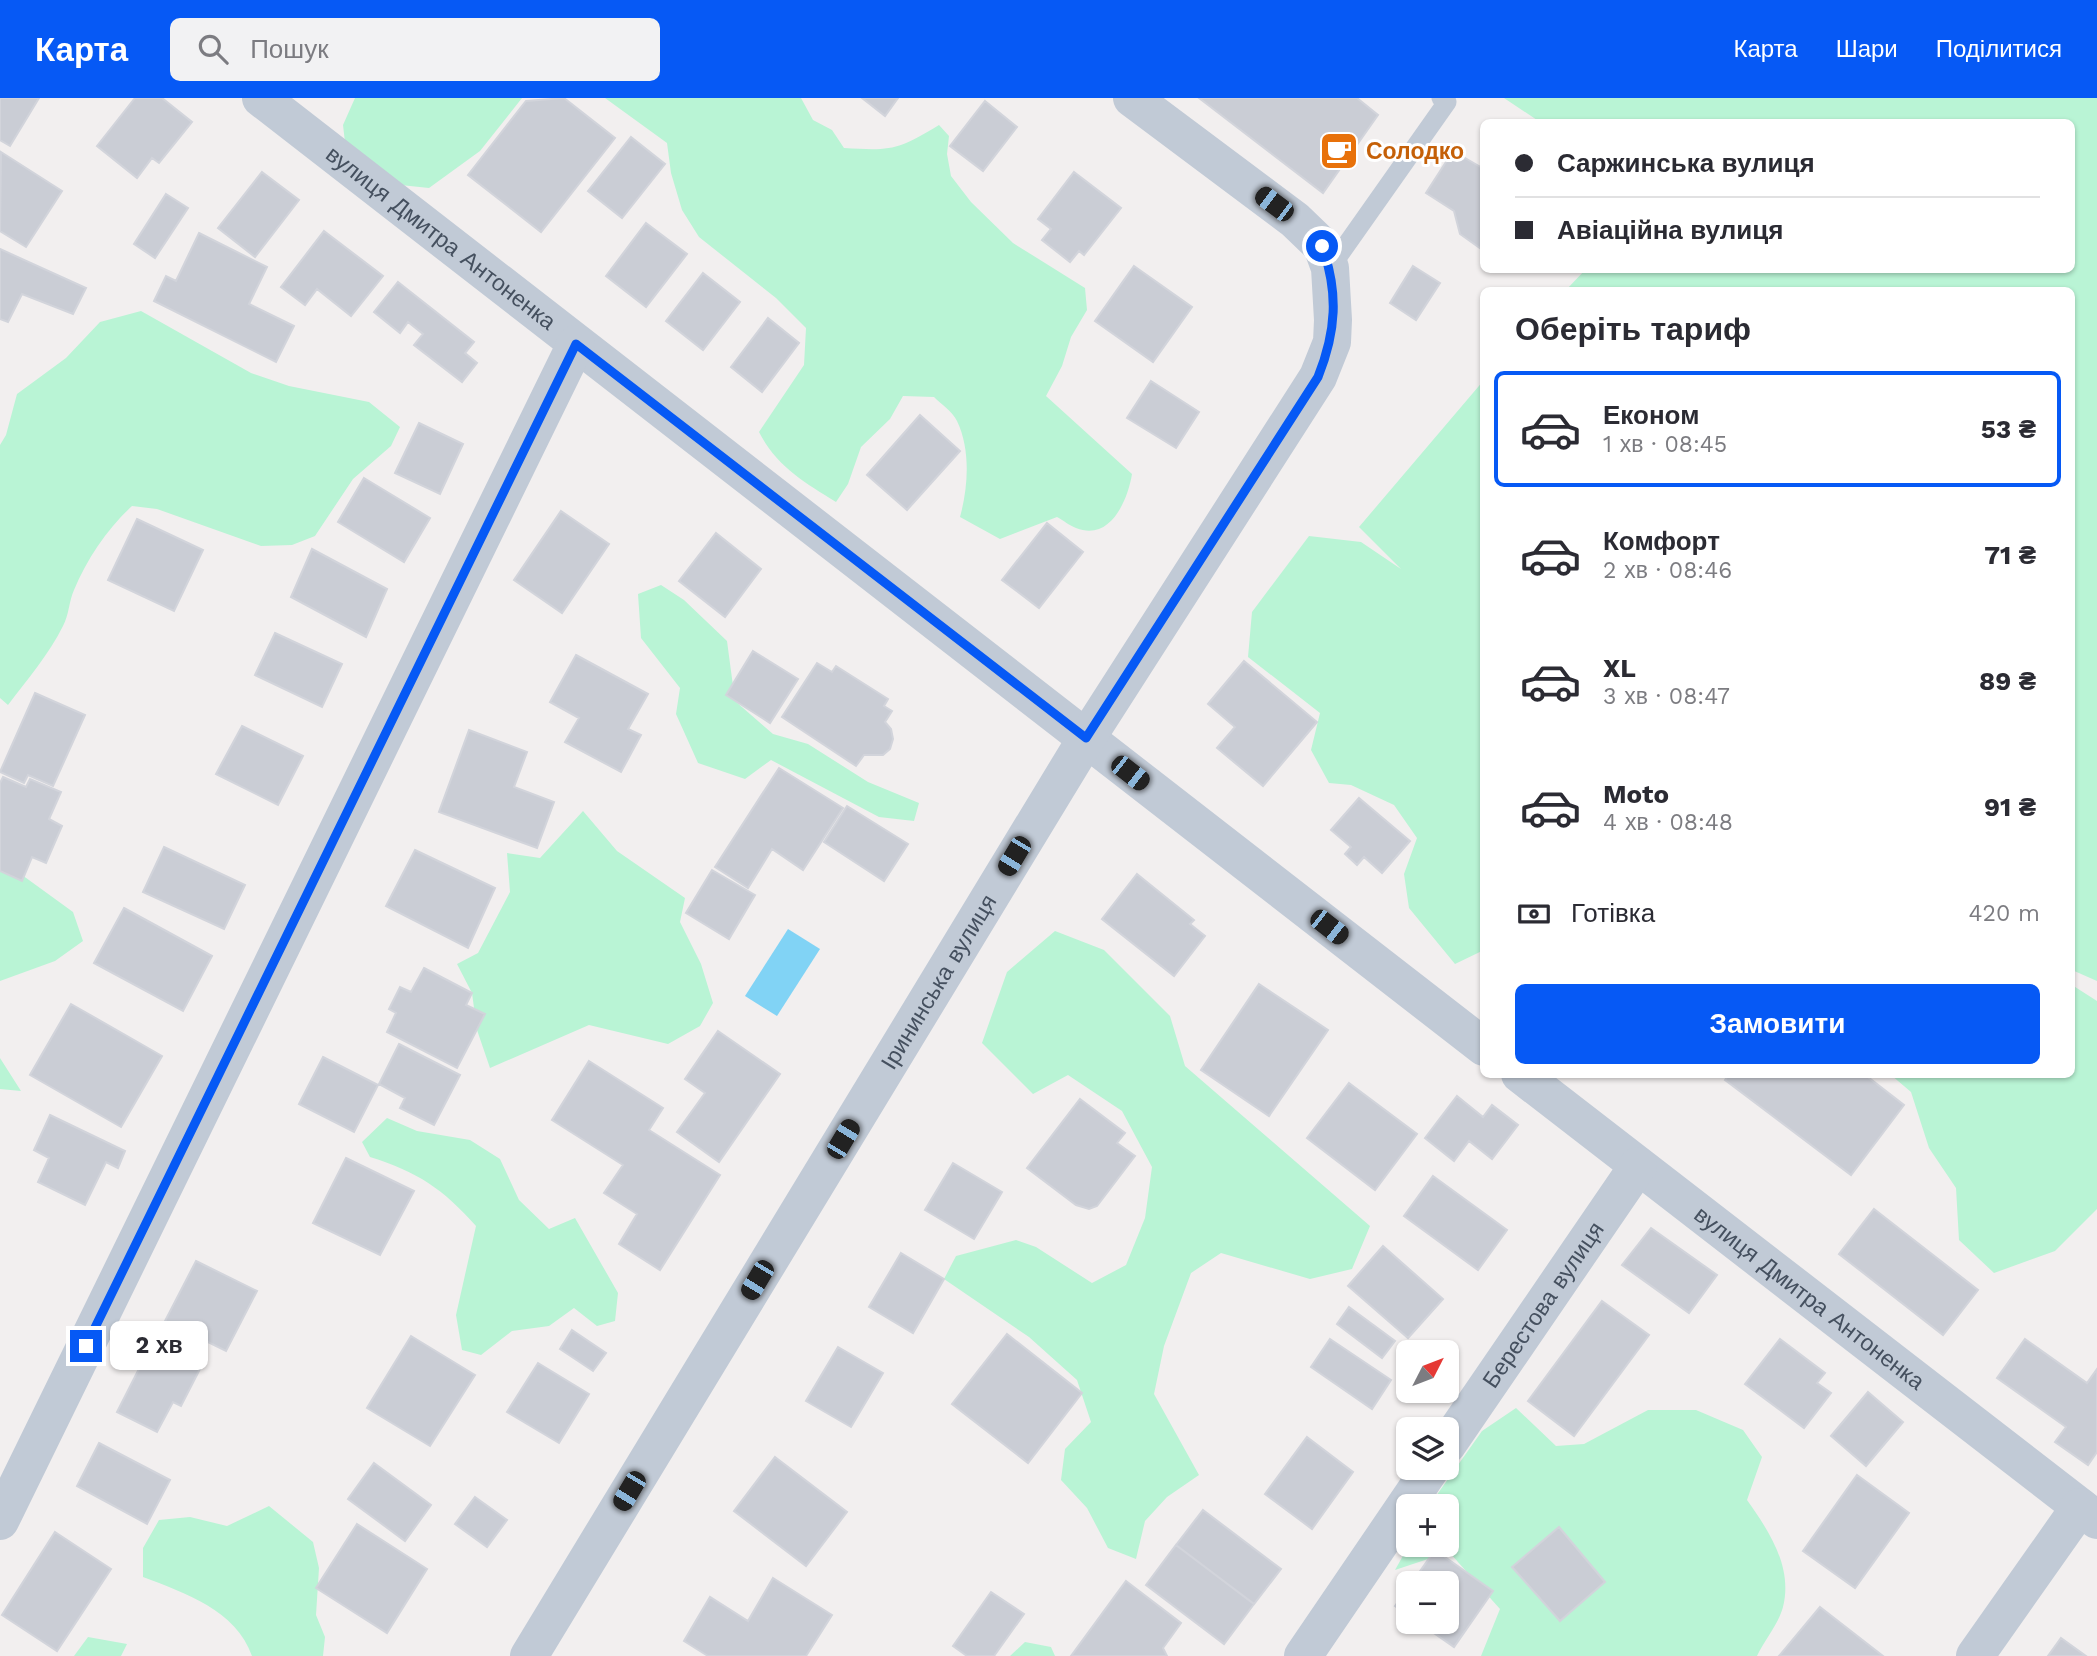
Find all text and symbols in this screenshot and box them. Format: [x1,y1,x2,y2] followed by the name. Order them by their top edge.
[170,18,660,81] search box
[35,30,128,69] text: Карта
[194,30,232,68] icon: search
[250,34,329,64] text: Пошук
[1733,35,1798,63] text: Карта
[1836,35,1898,63] text: Шари
[1936,35,2062,63] text: Поділитися
[1318,130,1360,172] cafe icon: Солодко
[1366,138,1464,165] place label: Солодко
[321,141,561,336] street label: вулиця Дмитра Антоненка
[1557,148,1815,178] text: Саржинська вулиця
[1251,183,1298,225] car
[1557,215,1783,245] text: Авіаційна вулиця
[1306,230,1338,262] route start
[1515,310,1751,348] text: Оберіть тариф
[1519,398,1582,461] icon: car
[1603,400,1699,430] text: Економ
[1981,414,2036,444] text: 53 ₴
[1603,431,1727,458] text: 1 хв · 08:45
[1519,524,1582,587] icon: car
[1603,526,1720,556] text: Комфорт
[1984,540,2036,570] text: 71 ₴
[1603,557,1732,584] text: 2 хв · 08:46
[1519,650,1582,713] icon: car
[1603,653,1636,683] text: XL
[1979,666,2036,696] text: 89 ₴
[1603,683,1730,710] text: 3 хв · 08:47
[1107,752,1154,794] car
[1519,776,1582,839] icon: car
[1603,779,1669,809] text: Moto
[1984,792,2036,822] text: 91 ₴
[1603,809,1733,836] text: 4 хв · 08:48
[995,833,1034,879] car
[876,890,1002,1074] street label: Ірининська вулиця
[1515,895,1553,933] icon: cash
[1571,898,1655,928] text: Готівка
[1968,900,2040,927] text: 420 m
[1306,906,1353,948] car
[1515,984,2040,1064] button: Замовити
[824,1116,863,1162] car
[1689,1201,1930,1396] street label: вулиця Дмитра Антоненка
[1477,1217,1610,1393] street label: Берестова вулиця
[738,1257,777,1303] car
[110,1322,208,1370] callout: 2 хв
[70,1330,102,1362] route end
[135,1332,183,1359] text: 2 хв
[1396,1340,1460,1404] north arrow
[1396,1340,1459,1634] map controls
[1396,1417,1459,1480] button: layers
[610,1468,649,1514] car
[1396,1494,1459,1557] button: +
[1396,1571,1459,1634] button: −

